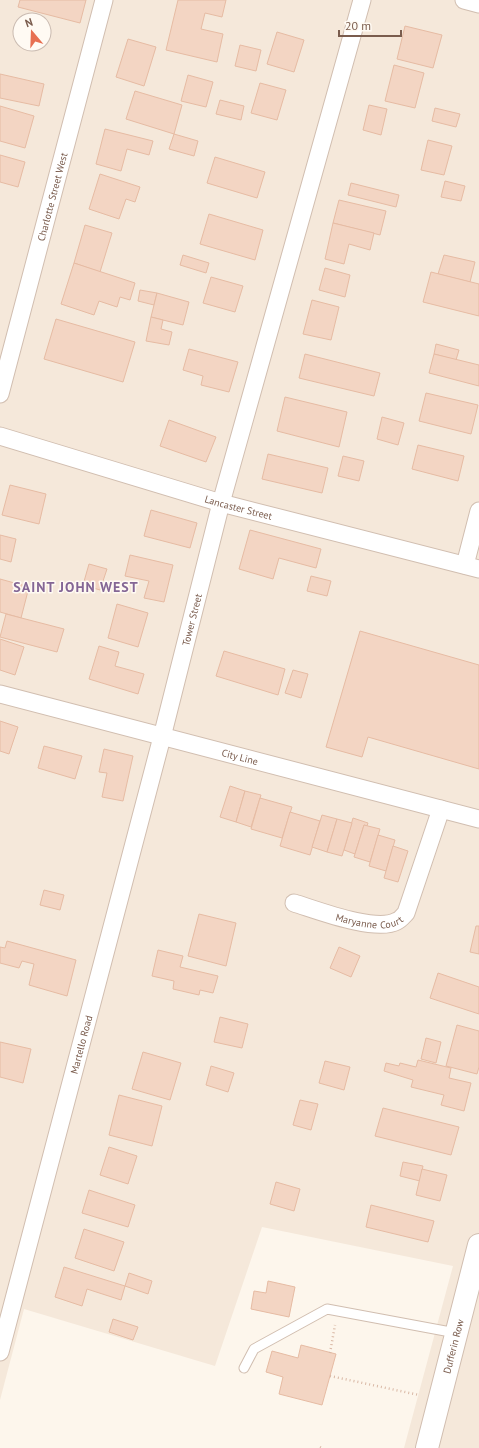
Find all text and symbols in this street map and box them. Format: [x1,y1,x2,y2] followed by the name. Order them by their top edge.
[12,12,52,52] north arrow
[339,12,401,38] scale bar
[23,15,34,30] text: N
[345,18,371,33] text: 20 m
[34,151,70,242] street label: Charlotte Street West
[203,492,274,522] street label: Lancaster Street
[13,578,139,596] district label: SAINT JOHN WEST
[179,592,205,647] street label: Tower Street
[220,746,260,768] street label: City Line
[334,910,406,931] street label: Maryanne Court
[67,1014,95,1075] street label: Martello Road
[440,1317,466,1375] street label: Dufferin Row

